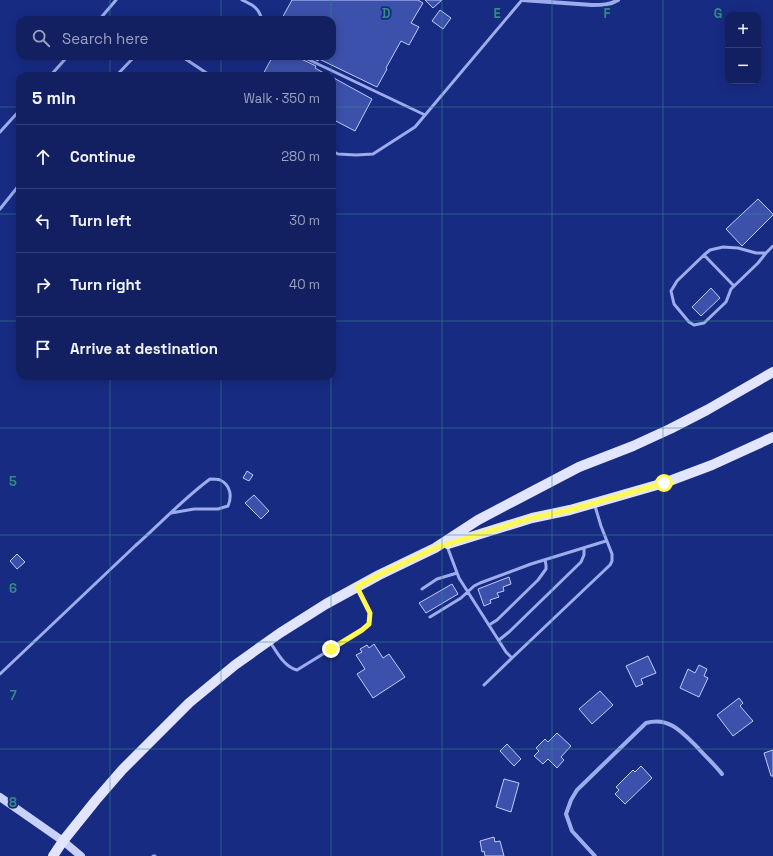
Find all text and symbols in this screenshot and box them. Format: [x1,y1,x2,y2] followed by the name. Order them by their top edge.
[382,5,391,22] text: D
[493,5,501,22] text: E
[604,5,611,22] text: F
[714,5,722,22] text: G
[725,12,761,84] map controls
[725,12,761,48] button: +
[16,16,336,60] search box
[30,27,52,49] icon: search
[62,29,148,48] text: Search here
[725,48,761,84] button: −
[32,87,76,109] text: 5 min
[243,90,320,107] text: Walk · 350 m
[32,146,54,168] icon: ahead
[70,147,136,166] text: Continue
[281,148,320,165] text: 280 m
[32,210,54,232] icon: left
[70,211,132,230] text: Turn left
[289,212,320,229] text: 30 m
[32,274,54,296] icon: right
[70,275,141,294] text: Turn right
[289,276,320,293] text: 40 m
[32,338,54,360] icon: arrive
[70,339,218,358] text: Arrive at destination
[9,473,17,490] text: 5
[655,474,673,492] route start
[9,580,17,597] text: 6
[322,640,340,658] route end
[9,687,17,704] text: 7
[9,794,17,811] text: 8

